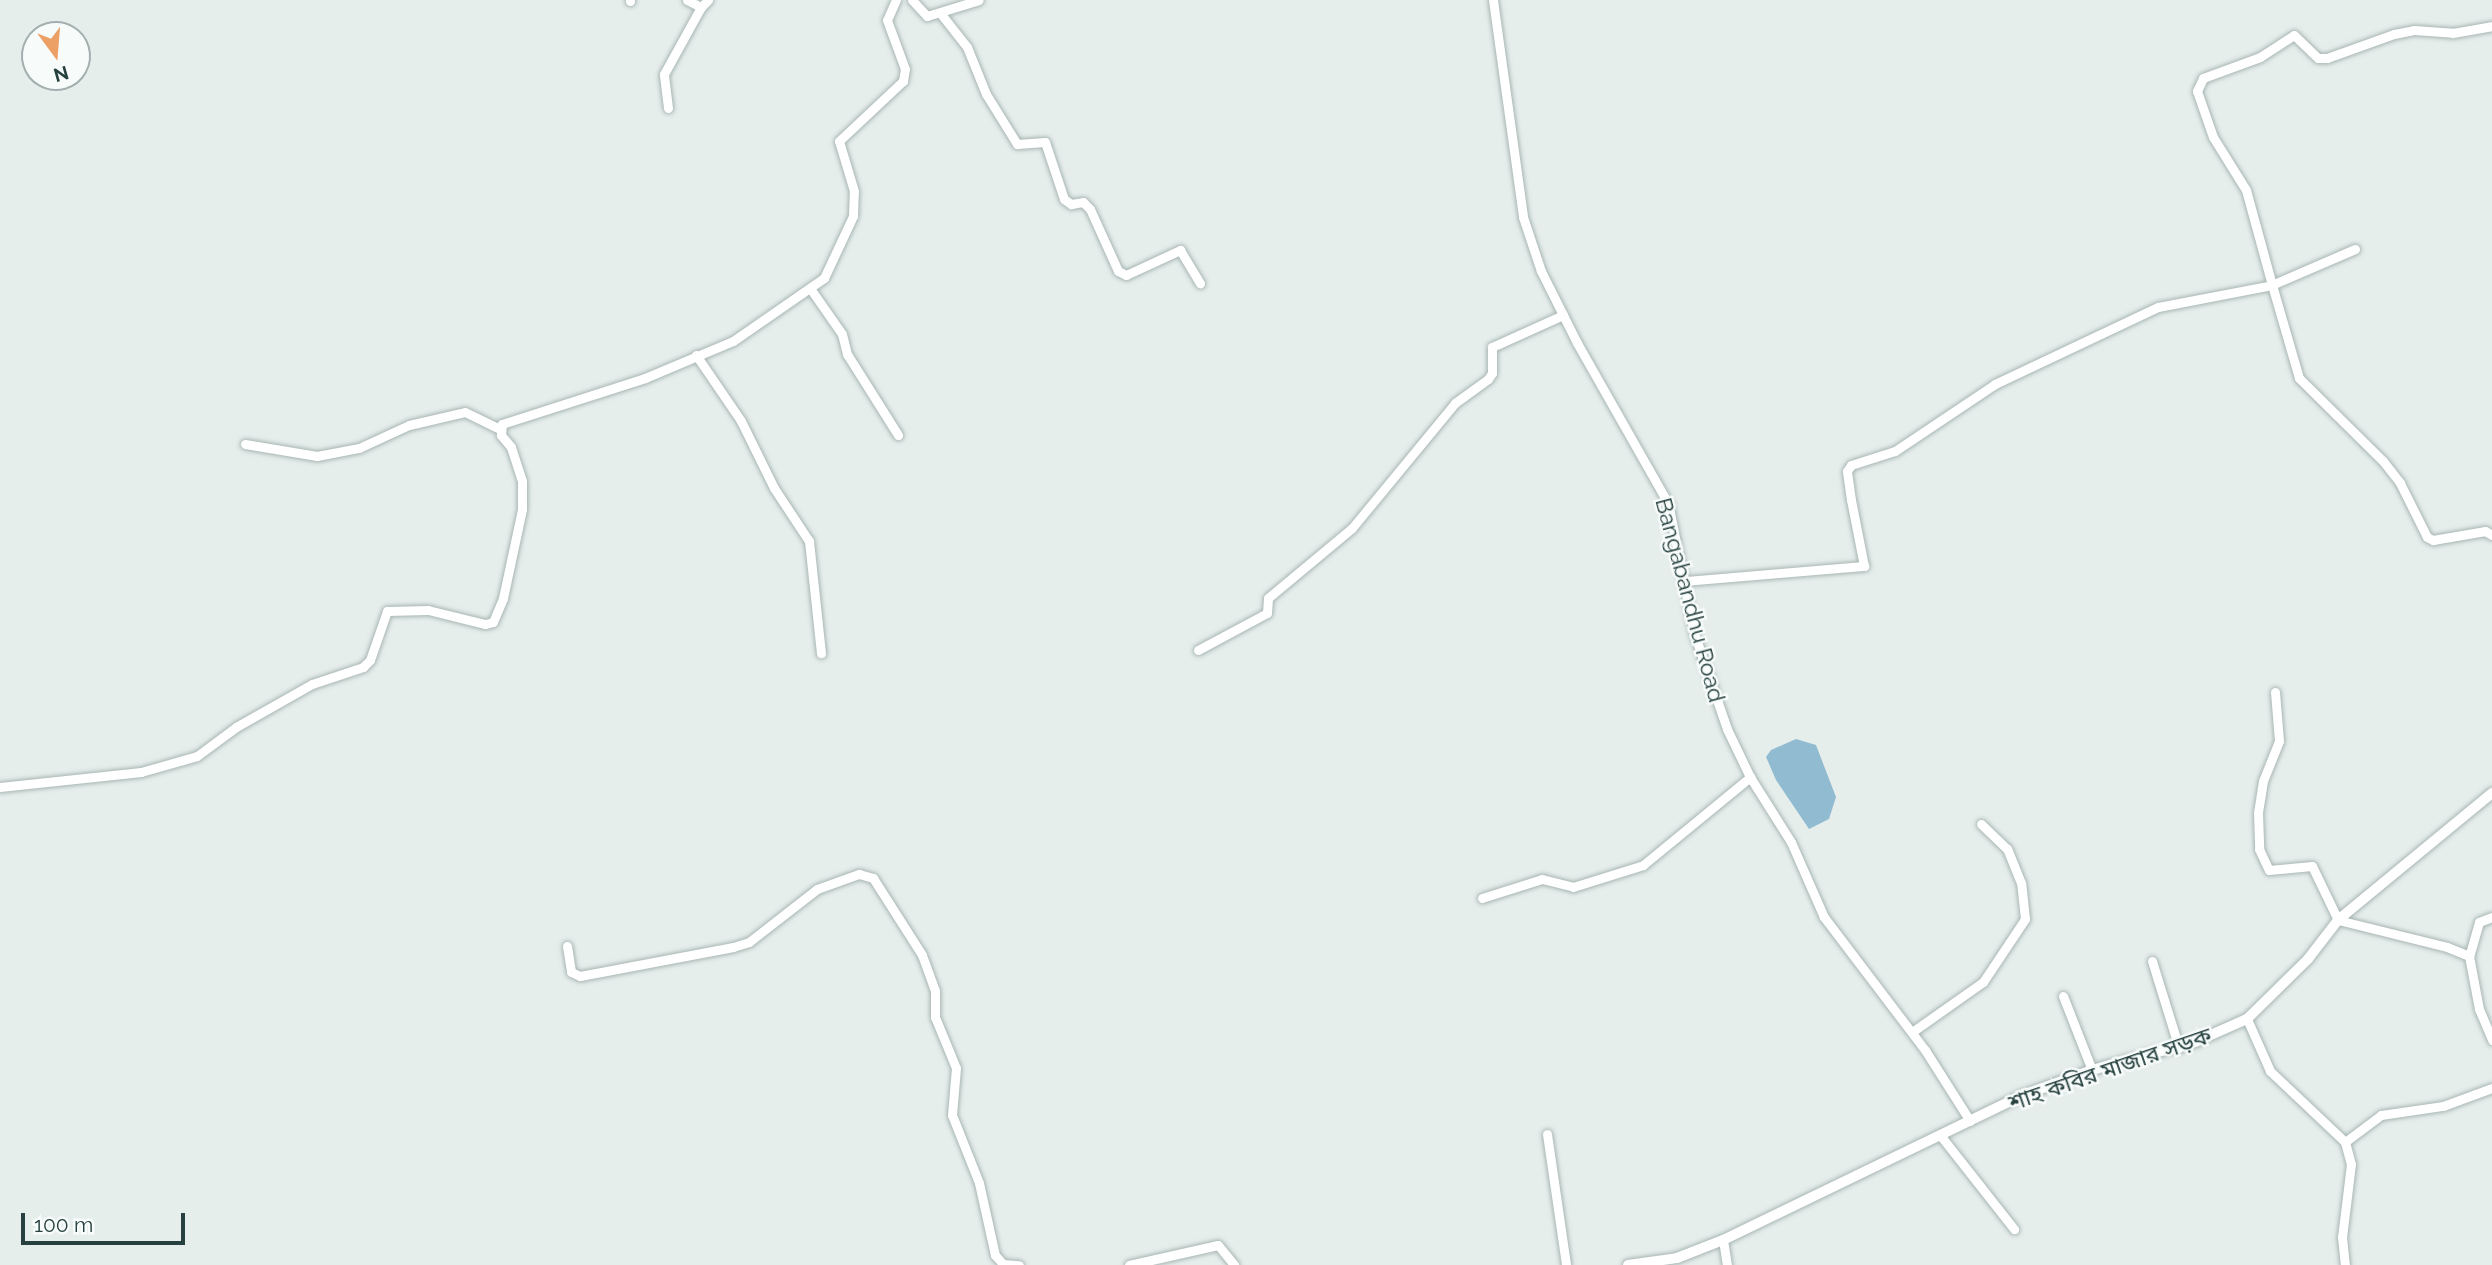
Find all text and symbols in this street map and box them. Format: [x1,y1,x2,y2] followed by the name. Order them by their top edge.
[21,21,91,91] north arrow
[51,62,71,87] text: N
[1649,495,1731,705] street label: Bangabandhu Road
[2005,1021,2215,1117] street label: শাহ কবির মাজার সড়ক
[24,1198,189,1242] scale bar
[34,1212,93,1237] text: 100 m

